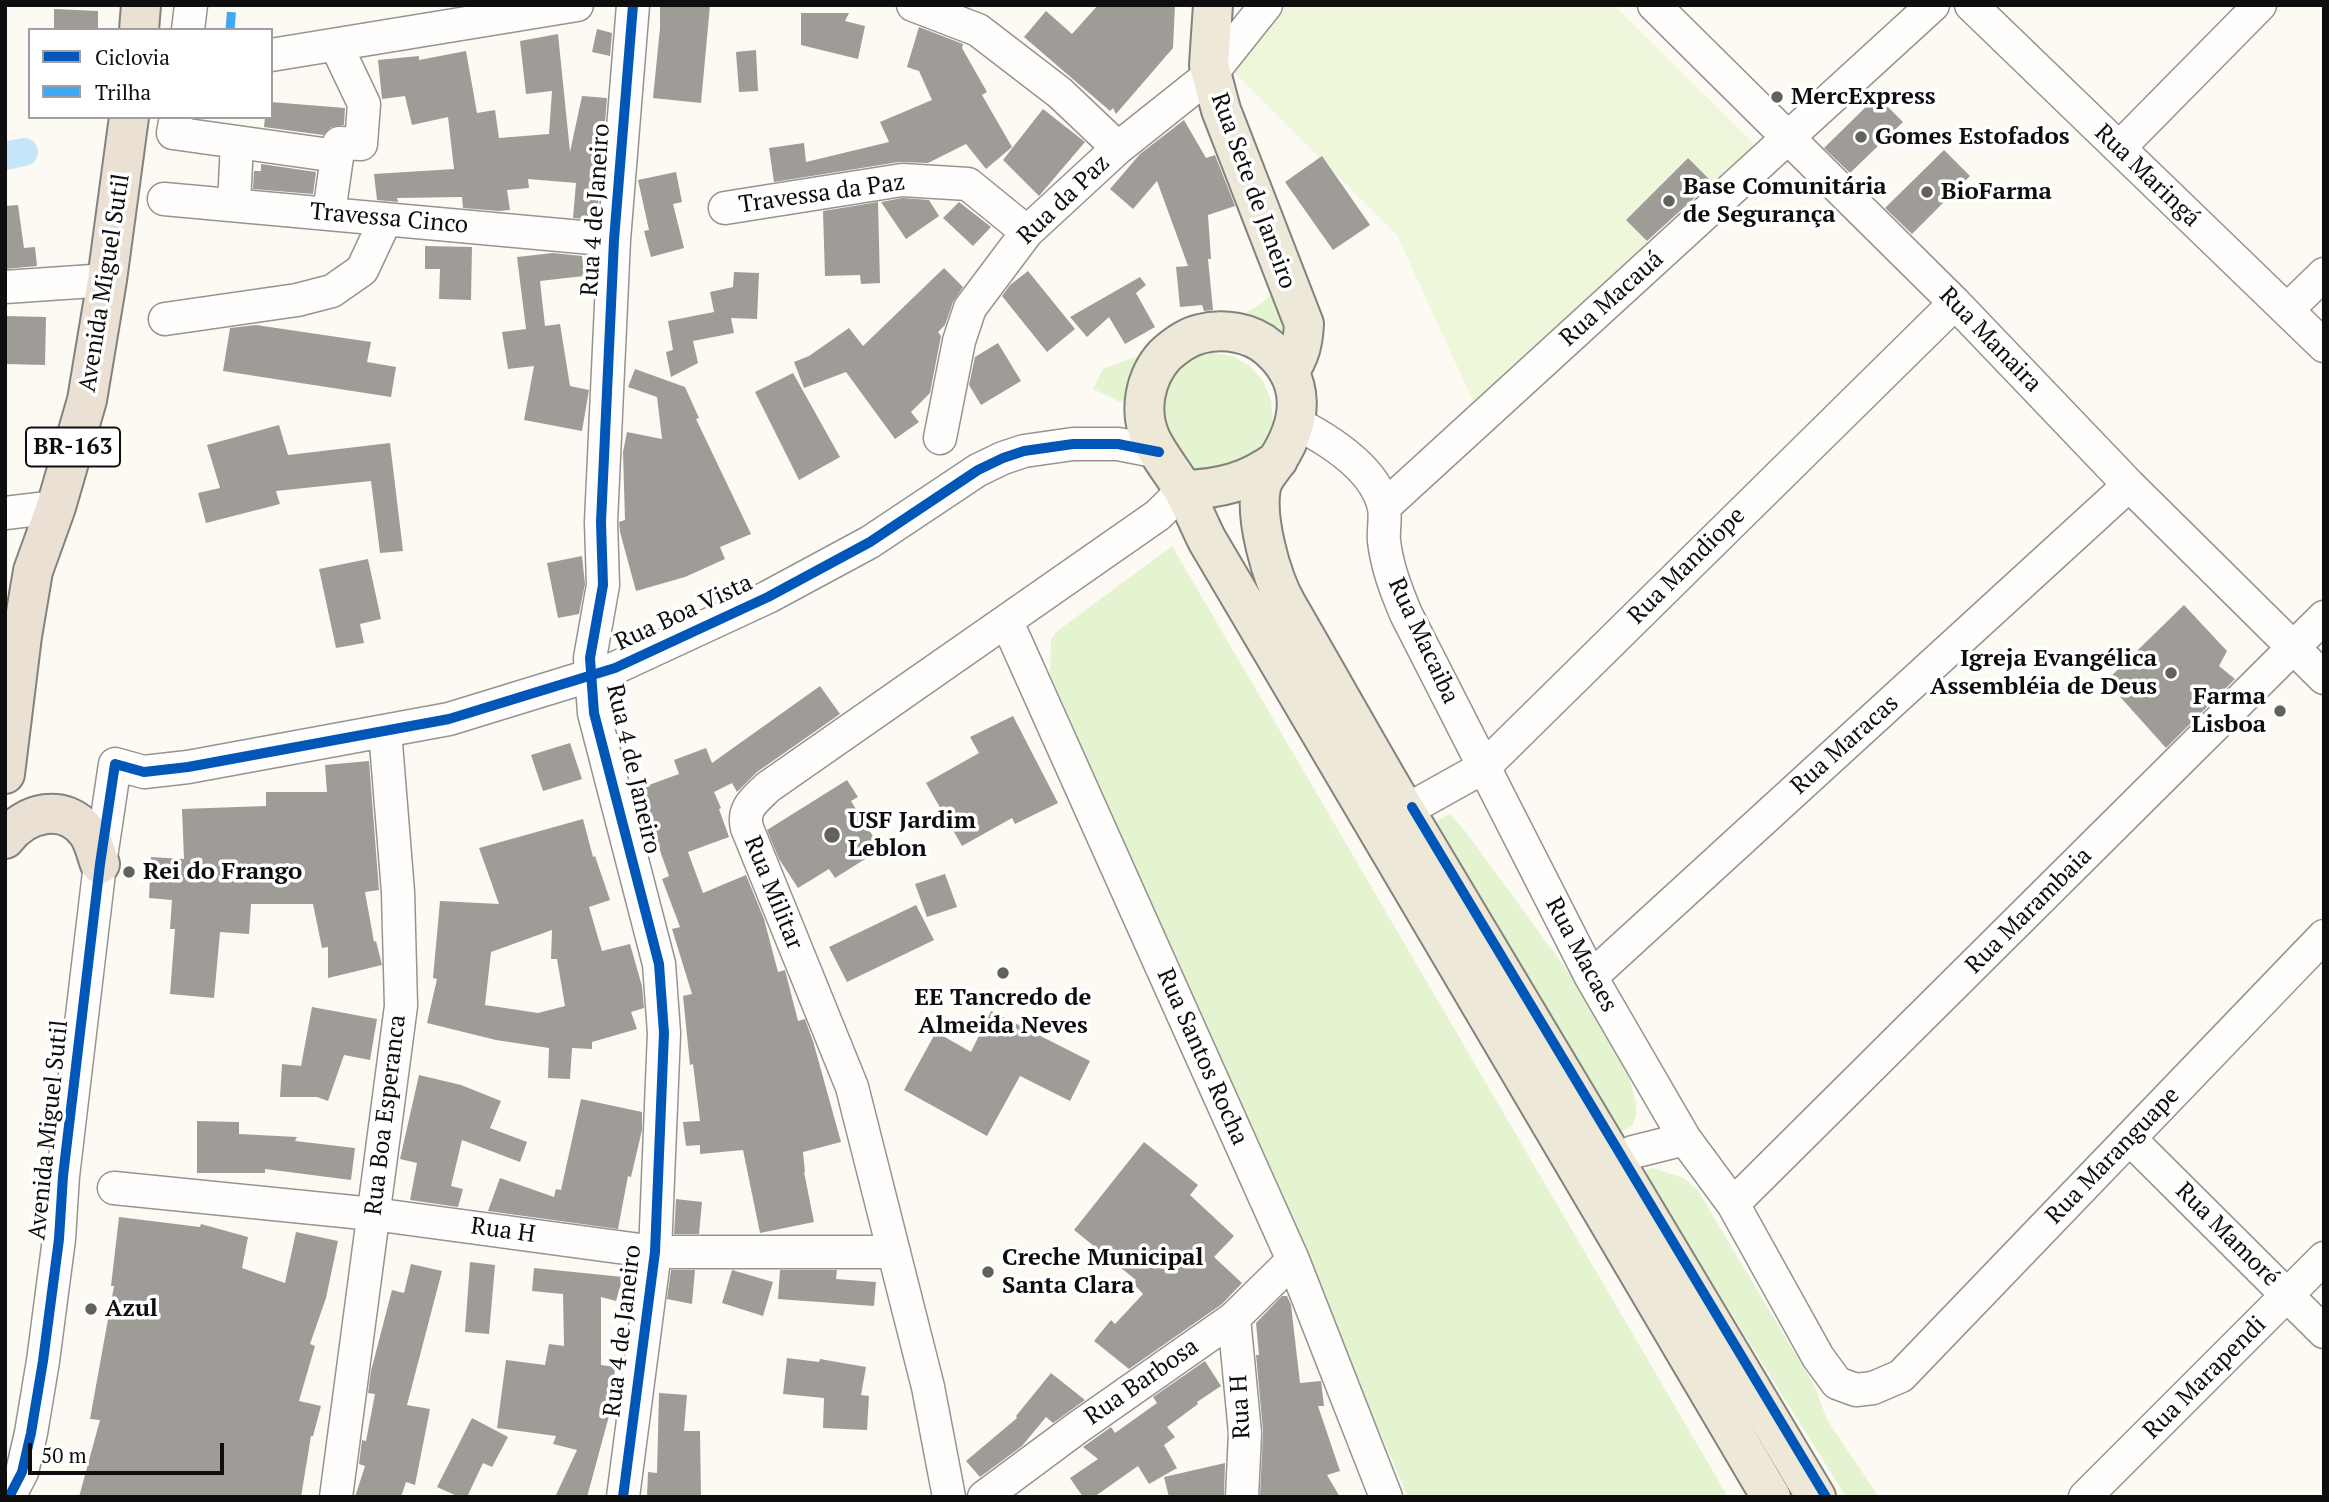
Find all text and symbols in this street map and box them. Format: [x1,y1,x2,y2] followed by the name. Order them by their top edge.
[28,28,273,119] legend
[95,43,170,71] text: Ciclovia
[95,78,151,106] text: Trilha
[1791,83,1936,111] place label: MercExpress
[1204,89,1302,293] street label: Rua Sete de Janeiro
[1769,89,1785,105] marker: MercExpress
[2088,119,2206,233] street label: Rua Maringá
[576,123,616,297] street label: Rua 4 de Janeiro
[1875,123,2070,151] place label: Gomes Estofados
[1853,129,1869,145] marker: Gomes Estofados
[1012,149,1116,251] street label: Rua da Paz
[737,168,907,220] street label: Travessa da Paz
[74,172,136,394] street label: Avenida Miguel Sutil
[1683,173,1887,229] place label: Base Comunitária de Segurança
[1941,178,2052,206] place label: BioFarma
[1919,184,1935,200] marker: BioFarma
[1661,193,1677,209] marker: Base Comunitária de Segurança
[309,198,469,240] street label: Travessa Cinco
[1554,245,1670,353] street label: Rua Macauá
[1933,281,2047,399] street label: Rua Manaira
[26,428,120,466] road number: BR-163
[1622,501,1752,631] street label: Rua Mandiope
[611,569,757,657] street label: Rua Boa Vista
[1381,573,1465,709] street label: Rua Macaiba
[1930,645,2157,701] place label: Igreja Evangélica Assembléia de Deus
[2163,665,2179,681] marker: Igreja Evangélica Assembléia de Deus
[599,681,667,857] street label: Rua 4 de Janeiro
[2191,683,2266,739] place label: Farma Lisboa
[1785,689,1905,801] street label: Rua Maracas
[2272,703,2288,719] marker: Farma Lisboa
[848,807,976,863] place label: USF Jardim Leblon
[822,825,842,845] marker: USF Jardim Leblon
[737,832,809,954] street label: Rua Militar
[1960,842,2098,980] street label: Rua Marambaia
[143,858,302,886] place label: Rei do Frango
[121,864,137,880] marker: Rei do Frango
[1539,893,1623,1017] street label: Rua Macaes
[1150,964,1254,1150] street label: Rua Santos Rocha
[995,965,1011,981] marker: EE Tancredo de Almeida Neves
[915,984,1091,1040] place label: EE Tancredo de Almeida Neves
[359,1013,413,1217] street label: Rua Boa Esperanca
[23,1019,75,1241] street label: Avenida Miguel Sutil
[2040,1081,2186,1231] street label: Rua Maranguape
[2169,1177,2285,1293] street label: Rua Mamoré
[469,1212,537,1250] street label: Rua H
[598,1243,648,1419] street label: Rua 4 de Janeiro
[1002,1244,1203,1300] place label: Creche Municipal Santa Clara
[980,1264,996,1280] marker: Creche Municipal Santa Clara
[105,1295,158,1323] place label: Azul
[83,1301,99,1317] marker: Azul
[2138,1311,2272,1445] street label: Rua Marapendi
[1080,1332,1204,1432] street label: Rua Barbosa
[1225,1374,1257,1440] street label: Rua H
[32,1428,228,1472] scale bar
[41,1441,87,1469] text: 50 m

